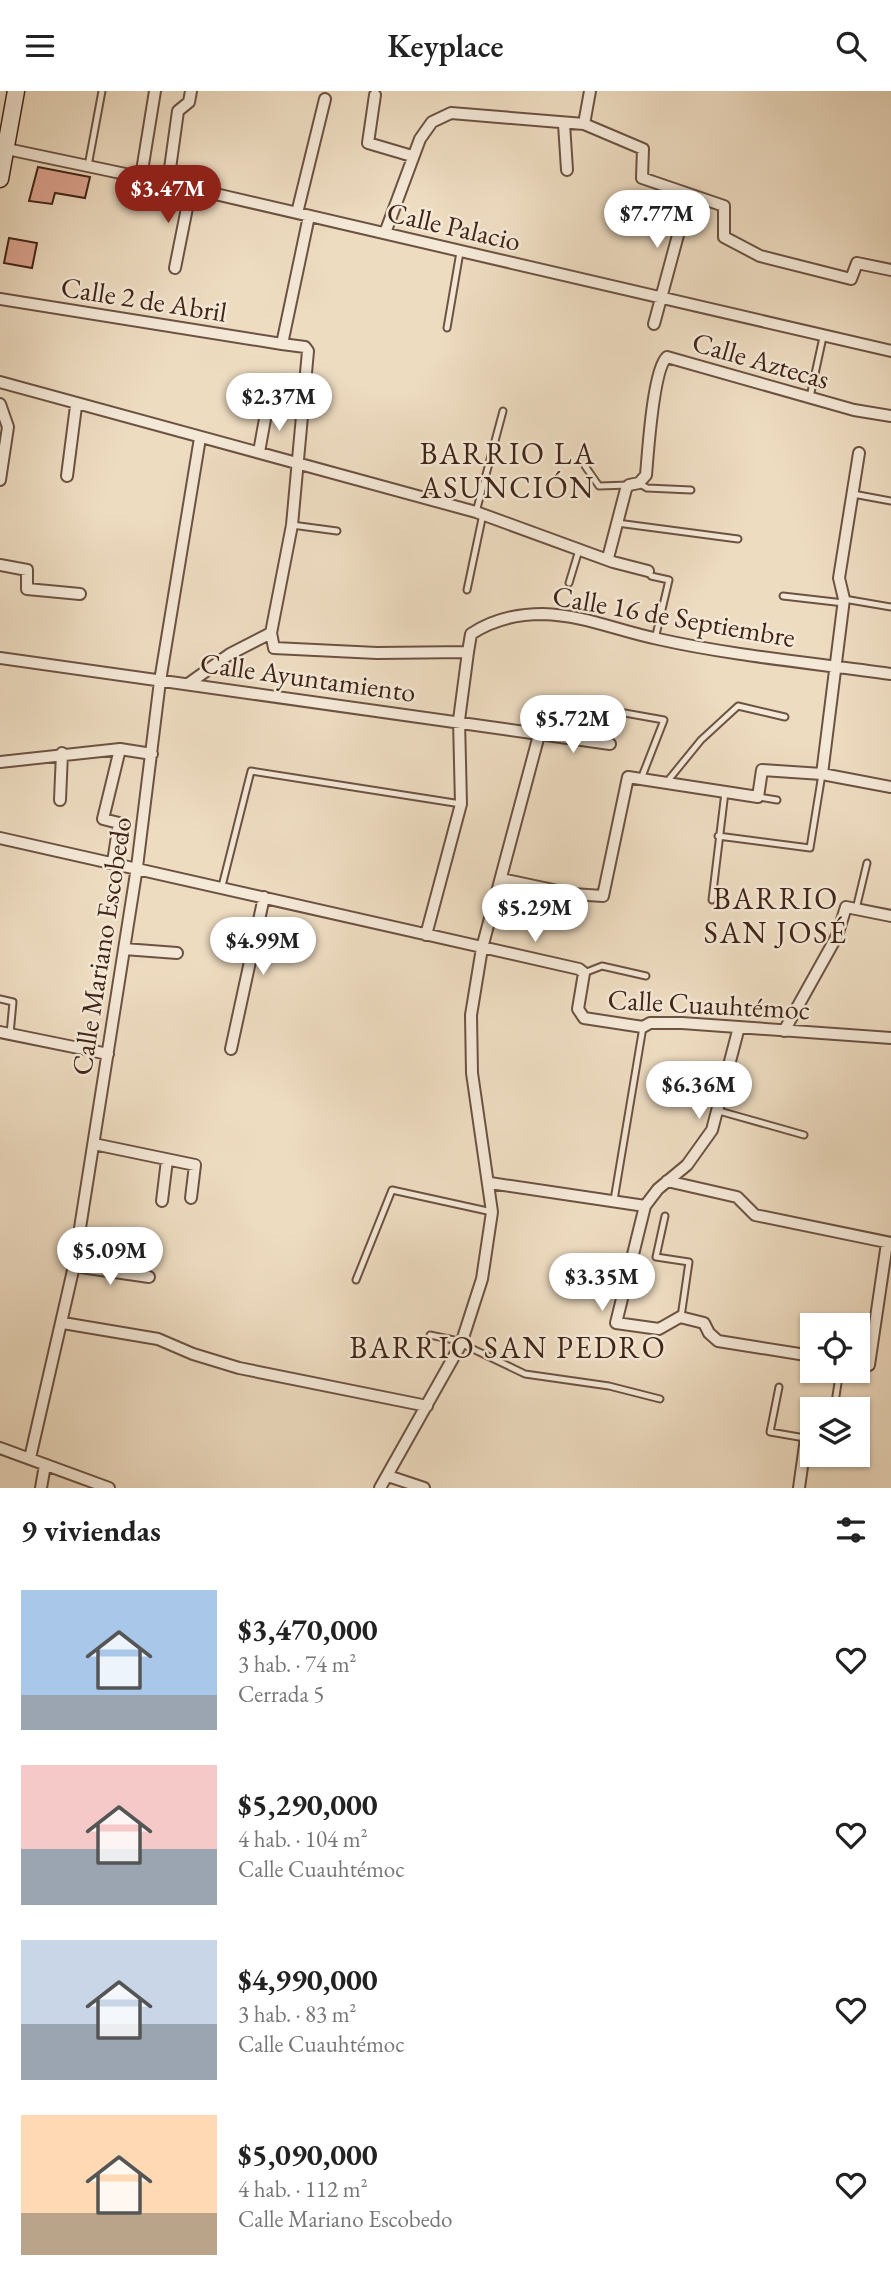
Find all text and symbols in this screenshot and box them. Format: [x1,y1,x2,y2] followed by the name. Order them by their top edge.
[387,25,504,67] text: Keyplace
[21,27,59,65] icon: menu
[832,27,870,65] icon: search
[111,165,225,225] pin: $3.47M
[131,173,205,203] text: $3.47M
[600,191,714,250] pin: $7.77M
[384,193,524,259] street label: Calle Palacio
[620,198,694,228] text: $7.77M
[58,268,230,330] street label: Calle 2 de Abril
[688,323,834,397] street label: Calle Aztecas
[222,373,336,433] pin: $2.37M
[242,381,316,411] text: $2.37M
[420,434,596,507] district label: BARRIO LA ASUNCIÓN
[550,577,798,655] street label: Calle 16 de Septiembre
[198,644,418,710] street label: Calle Ayuntamiento
[516,695,630,755] pin: $5.72M
[536,703,610,733] text: $5.72M
[63,814,139,1078] street label: Calle Mariano Escobedo
[704,879,848,952] district label: BARRIO SAN JOSÉ
[478,885,592,944] pin: $5.29M
[498,892,572,922] text: $5.29M
[206,917,320,977] pin: $4.99M
[226,925,300,955] text: $4.99M
[607,981,811,1027] street label: Calle Cuauhtémoc
[642,1061,756,1121] pin: $6.36M
[662,1069,736,1099] text: $6.36M
[53,1227,167,1287] pin: $5.09M
[73,1235,147,1265] text: $5.09M
[545,1253,659,1313] pin: $3.35M
[565,1261,639,1291] text: $3.35M
[800,1313,870,1467] map controls
[800,1313,870,1383] button: locate
[349,1328,667,1367] district label: BARRIO SAN PEDRO
[800,1397,870,1467] button: layers
[21,1511,161,1550] text: 9 viviendas
[832,1511,870,1549] icon: filters
[238,1610,378,1649] text: $3,470,000
[77,1618,161,1702] icon: home
[832,1641,870,1679] icon: heart
[238,1649,357,1679] text: 3 hab. · 74 m²
[238,1679,324,1709] text: Cerrada 5
[238,1785,378,1824] text: $5,290,000
[77,1793,161,1877] icon: home
[832,1816,870,1854] icon: heart
[238,1824,368,1854] text: 4 hab. · 104 m²
[238,1854,405,1884] text: Calle Cuauhtémoc
[238,1960,378,1999] text: $4,990,000
[77,1968,161,2052] icon: home
[832,1991,870,2029] icon: heart
[238,1999,357,2029] text: 3 hab. · 83 m²
[238,2029,405,2059] text: Calle Cuauhtémoc
[238,2135,378,2174] text: $5,090,000
[77,2143,161,2227] icon: home
[832,2166,870,2204] icon: heart
[238,2174,368,2204] text: 4 hab. · 112 m²
[238,2204,452,2234] text: Calle Mariano Escobedo

